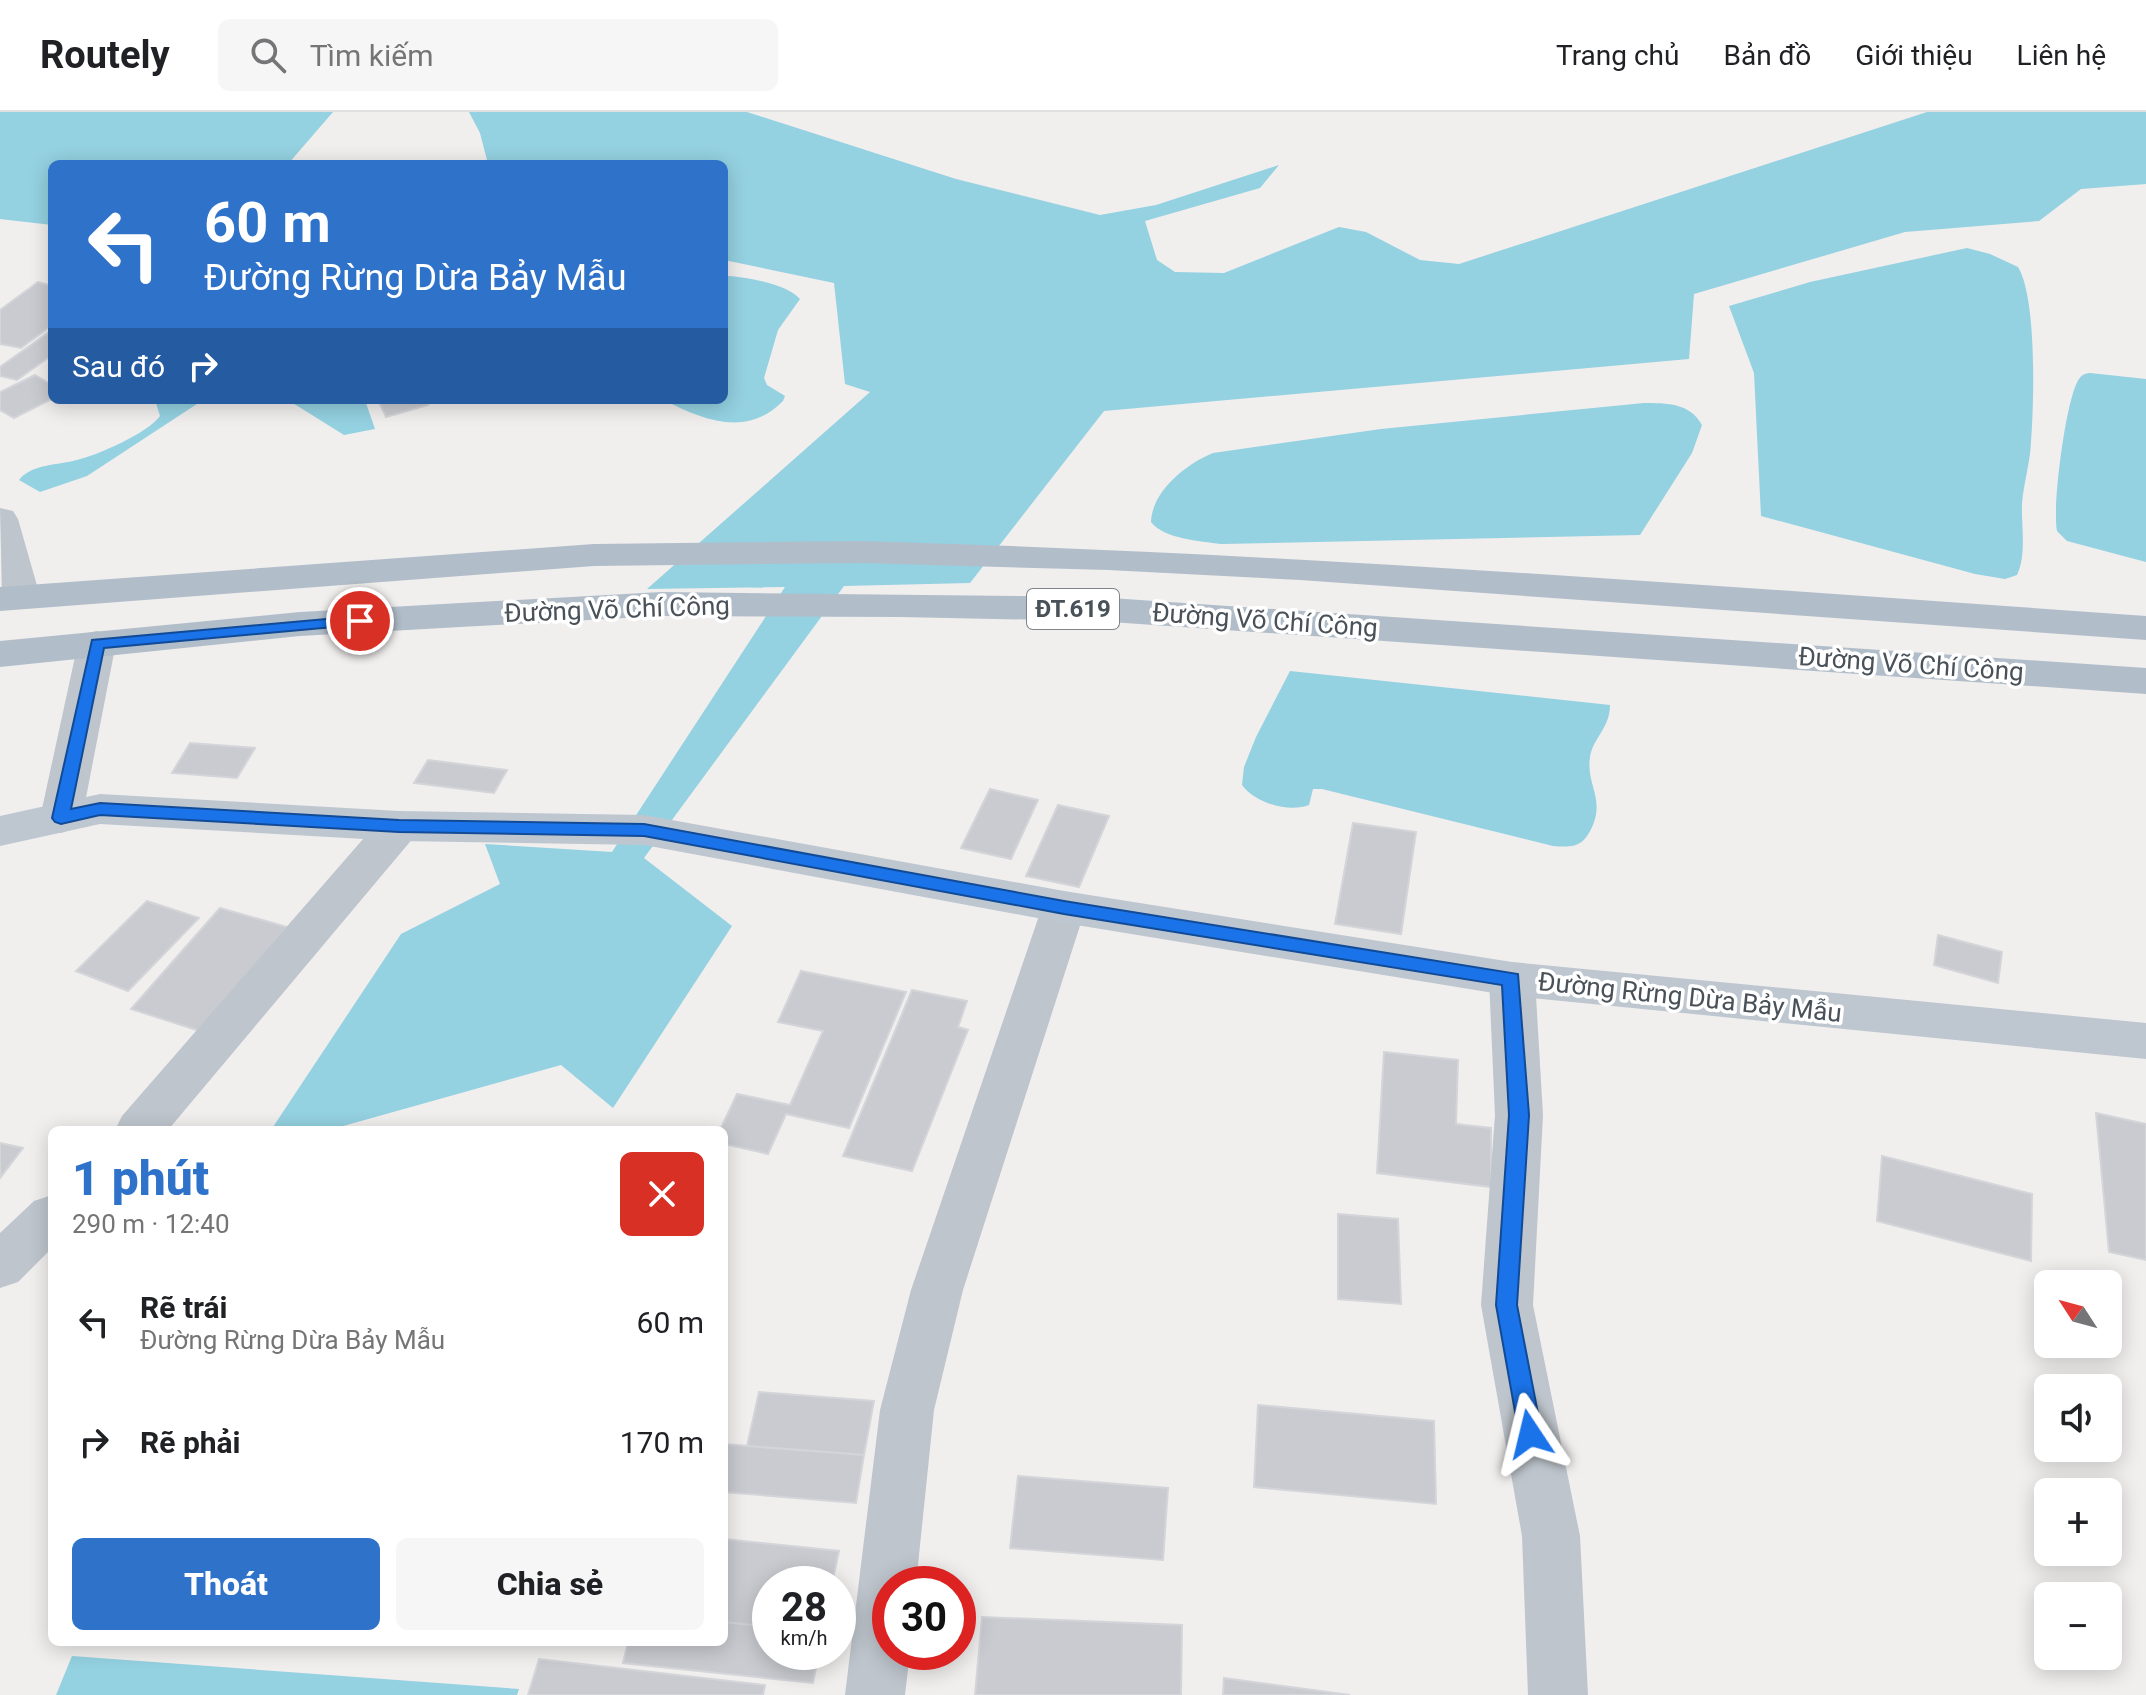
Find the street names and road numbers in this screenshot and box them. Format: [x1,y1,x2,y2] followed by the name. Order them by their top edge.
[1027,589,1119,629] road number: ĐT.619
[504,590,730,628] street label: Đường Võ Chí Công
[1151,597,1379,643] street label: Đường Võ Chí Công
[1797,641,2025,687] street label: Đường Võ Chí Công
[1537,966,1843,1028] street label: Đường Rừng Dừa Bảy Mẫu

